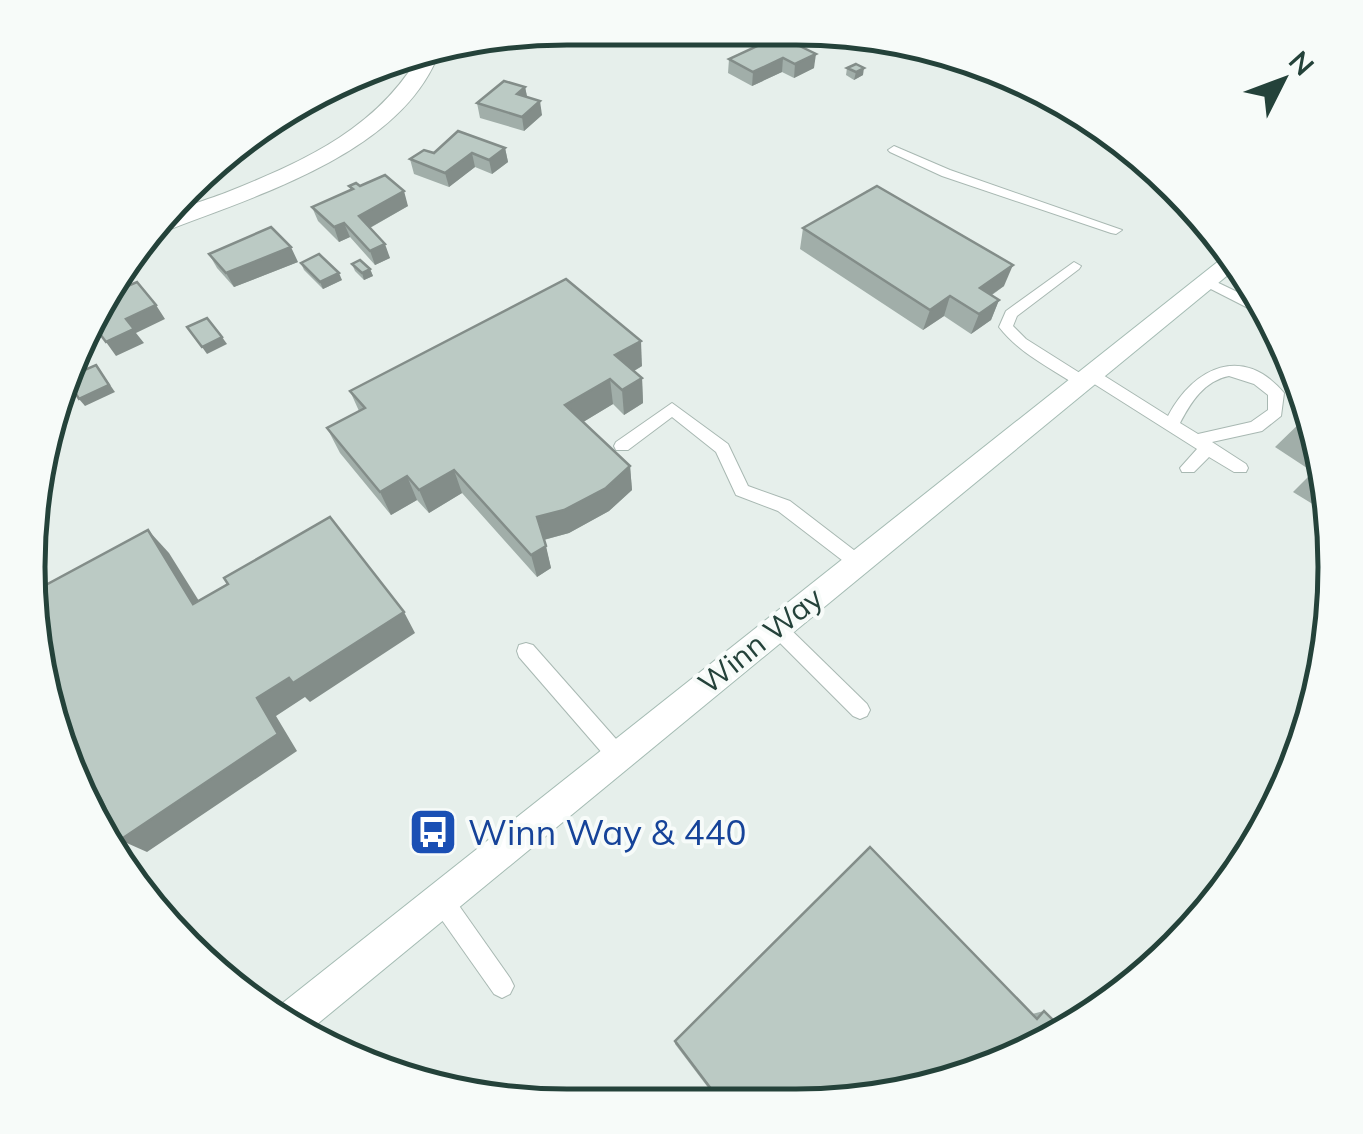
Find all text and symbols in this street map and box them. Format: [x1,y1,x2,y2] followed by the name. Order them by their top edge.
[1233,30,1333,130] north arrow
[1282,43,1322,83] text: N
[690,578,830,702] street label: Winn Way
[407,806,459,858] bus stop icon: Winn Way & 440
[468,810,746,854] place label: Winn Way & 440

